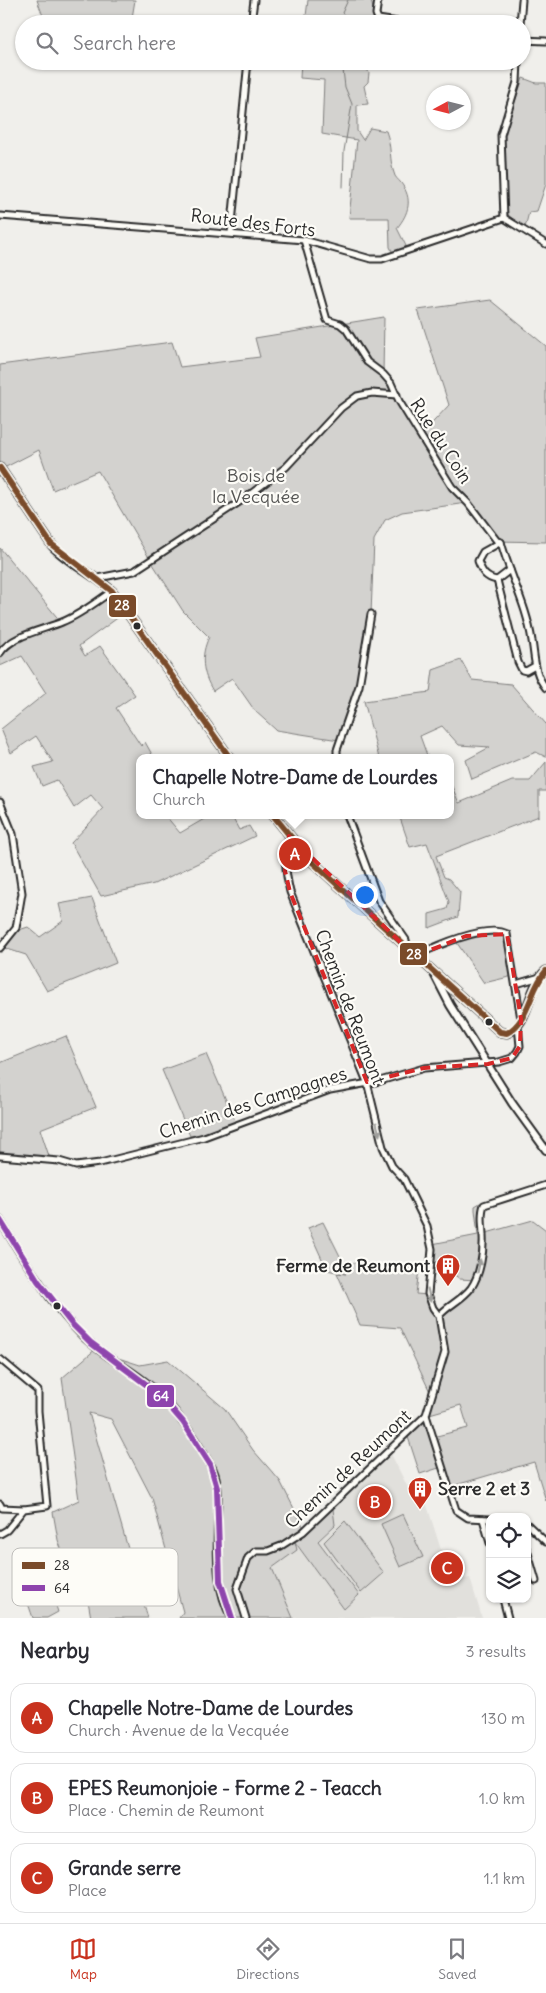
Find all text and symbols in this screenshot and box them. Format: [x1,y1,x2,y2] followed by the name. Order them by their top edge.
[15,15,531,70] search box
[33,29,61,57] icon: search
[73,31,176,55] text: Search here
[426,85,471,130] north arrow
[189,203,317,242] street label: Route des Forts
[405,394,478,488] street label: Rue du Coin
[212,464,300,508] park label: Bois de la Vecquée
[108,594,137,618] line badge: 28
[114,596,130,614] text: 28
[132,621,142,631] unlabelled marker
[136,754,454,819] popup
[152,765,438,789] text: Chapelle Notre-Dame de Lourdes
[152,789,205,809] text: Church
[279,835,311,873] pin: A
[352,882,378,908] your location
[310,926,391,1088] street label: Chemin de Reumont
[399,942,428,966] line badge: 28
[406,945,422,963] text: 28
[484,1017,494,1027] unlabelled marker
[156,1061,349,1144] street label: Chemin des Campagnes
[374,1122,382,1137] one-way arrow
[435,1253,461,1287] building icon: Ferme de Reumont
[276,1254,431,1277] place label: Ferme de Reumont
[475,1259,483,1274] one-way arrow
[426,1288,434,1304] one-way arrow
[52,1301,62,1311] unlabelled marker
[146,1384,175,1408] line badge: 64
[153,1387,169,1405] text: 64
[280,1404,416,1533] street label: Chemin de Reumont
[407,1476,433,1510] building icon: Serre 2 et 3
[438,1477,530,1500] place label: Serre 2 et 3
[359,1483,391,1521] pin: B
[486,1513,531,1603] map controls
[486,1513,531,1558] button: locate
[12,1548,178,1606] legend
[431,1549,463,1587] pin: C
[54,1556,70,1574] text: 28
[486,1558,531,1603] button: layers
[54,1579,70,1597] text: 64
[20,1637,90,1664] text: Nearby
[466,1641,526,1661] text: 3 results
[68,1696,353,1720] text: Chapelle Notre-Dame de Lourdes
[32,1708,42,1728] text: A
[481,1708,525,1728] text: 130 m
[68,1720,289,1740] text: Church · Avenue de la Vecquée
[68,1776,382,1800] text: EPES Reumonjoie - Forme 2 - Teacch
[32,1788,42,1808] text: B
[479,1788,525,1808] text: 1.0 km
[68,1800,264,1820] text: Place · Chemin de Reumont
[68,1856,181,1880] text: Grande serre
[32,1868,42,1888] text: C
[484,1868,525,1888] text: 1.1 km
[68,1880,107,1900] text: Place
[69,1935,97,1983] tab: Map
[236,1935,299,1983] tab: Directions
[438,1935,477,1983] tab: Saved

